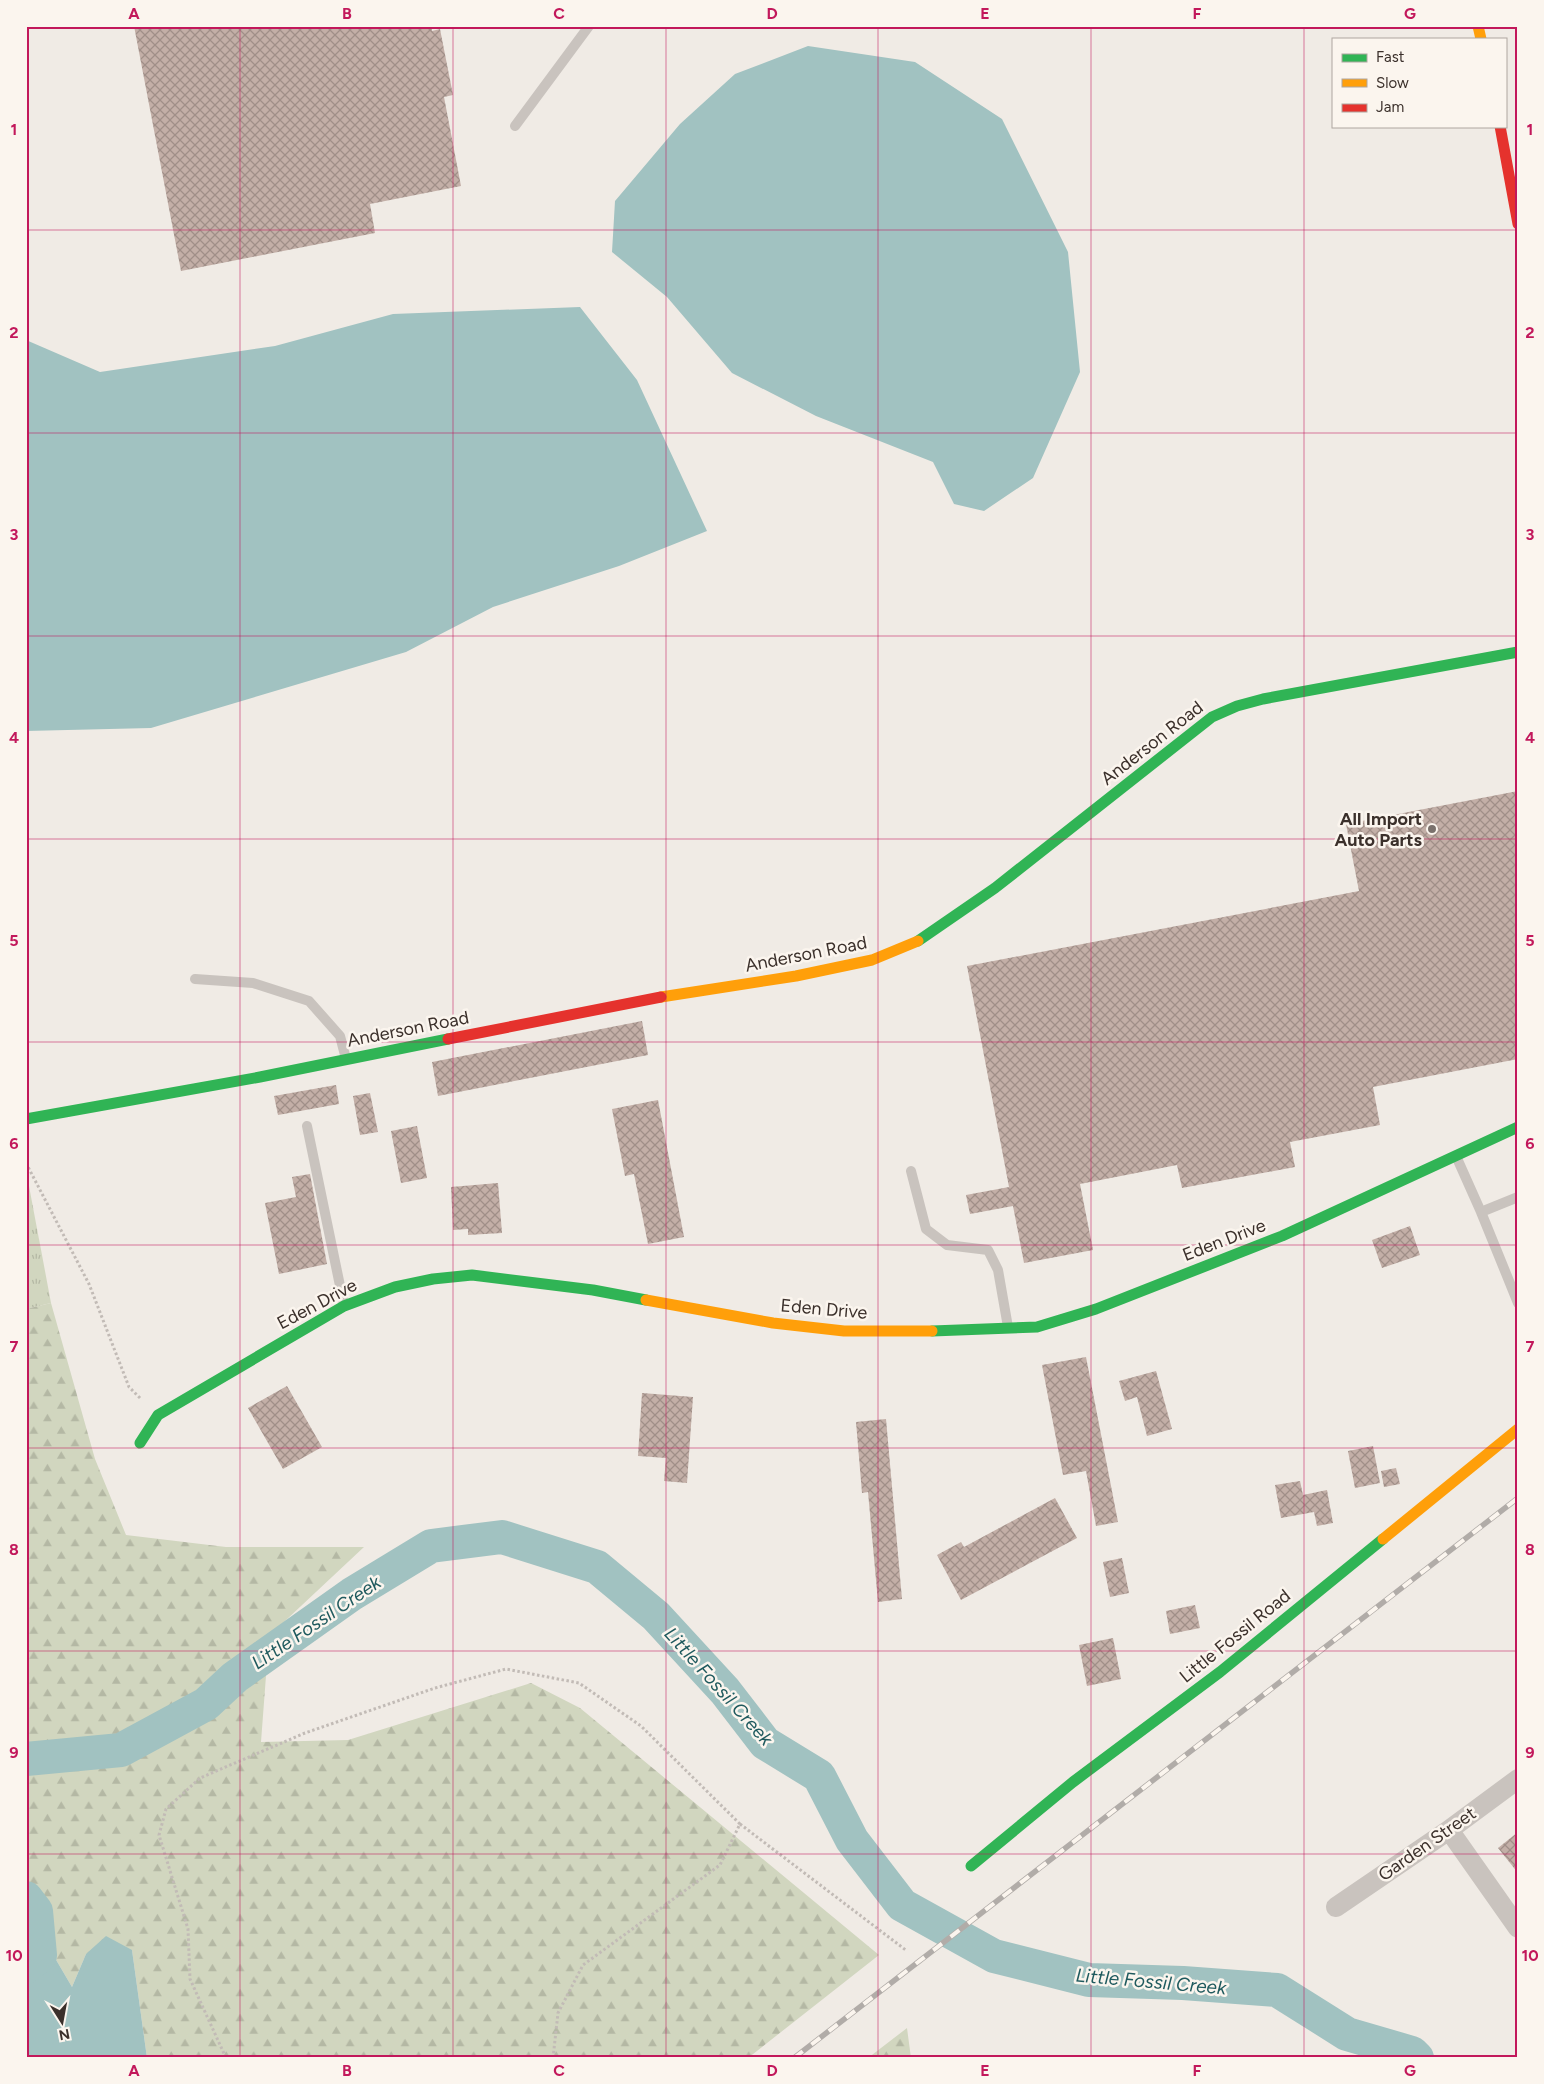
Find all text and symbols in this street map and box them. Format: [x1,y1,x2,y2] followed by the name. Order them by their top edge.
[128,4,140,23] text: A
[342,4,352,23] text: B
[553,4,565,23] text: C
[766,4,778,23] text: D
[980,4,990,23] text: E
[1193,4,1202,23] text: F
[1404,4,1416,23] text: G
[1332,38,1506,128] legend
[1376,48,1405,66] text: Fast
[1376,74,1409,92] text: Slow
[1376,98,1404,116] text: Jam
[11,120,17,139] text: 1
[1527,120,1533,139] text: 1
[9,323,19,342] text: 2
[1525,323,1535,342] text: 2
[10,525,19,544] text: 3
[1526,525,1535,544] text: 3
[1097,696,1207,790] street label: Anderson Road
[9,728,19,747] text: 4
[1525,728,1535,747] text: 4
[1334,808,1423,851] place label: All Import Auto Parts
[1426,823,1438,835] marker: All Import Auto Parts
[9,931,19,950] text: 5
[743,931,869,977] street label: Anderson Road
[1525,931,1535,950] text: 5
[345,1006,471,1052] street label: Anderson Road
[9,1134,19,1153] text: 6
[1525,1134,1535,1153] text: 6
[1179,1214,1269,1266] street label: Eden Drive
[273,1274,361,1334] street label: Eden Drive
[780,1294,869,1324] street label: Eden Drive
[10,1337,19,1356] text: 7
[1526,1337,1535,1356] text: 7
[9,1540,19,1559] text: 8
[1525,1540,1535,1559] text: 8
[247,1570,386,1674] water label: Little Fossil Creek
[1175,1585,1295,1687] street label: Little Fossil Road
[660,1623,778,1751] water label: Little Fossil Creek
[9,1743,19,1762] text: 9
[1525,1743,1535,1762] text: 9
[1374,1802,1480,1886] street label: Garden Street
[5,1946,23,1965] text: 10
[1521,1946,1539,1965] text: 10
[1075,1963,1228,2000] water label: Little Fossil Creek
[38,1996,88,2046] north arrow
[57,2025,71,2044] text: N
[128,2061,140,2080] text: A
[342,2061,352,2080] text: B
[553,2061,565,2080] text: C
[766,2061,778,2080] text: D
[980,2061,990,2080] text: E
[1193,2061,1202,2080] text: F
[1404,2061,1416,2080] text: G

